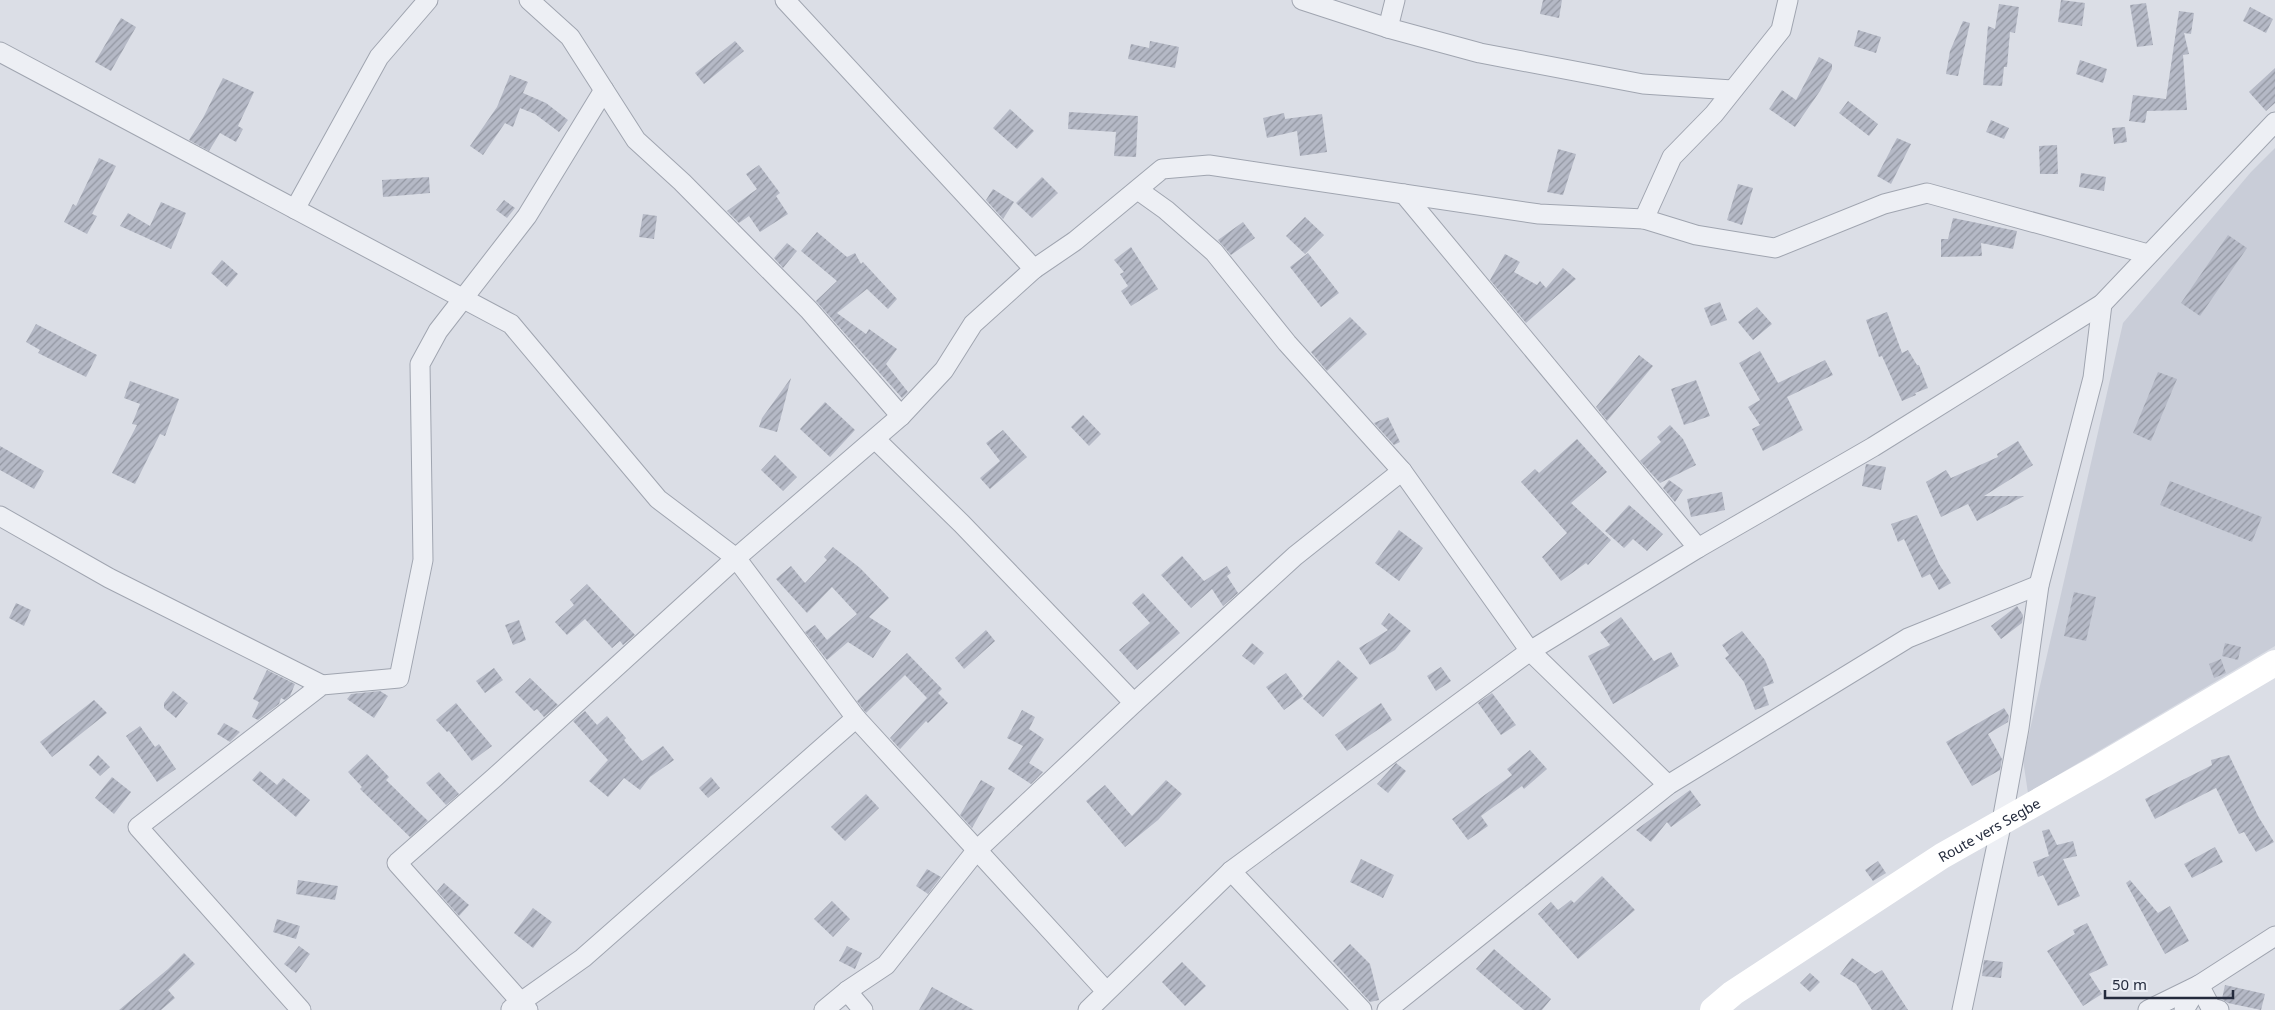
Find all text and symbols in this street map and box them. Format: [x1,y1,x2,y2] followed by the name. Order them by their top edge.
[1934,793,2043,866] street label: Route vers Segbe
[2105,968,2232,1000] scale bar
[2112,974,2147,994] text: 50 m

